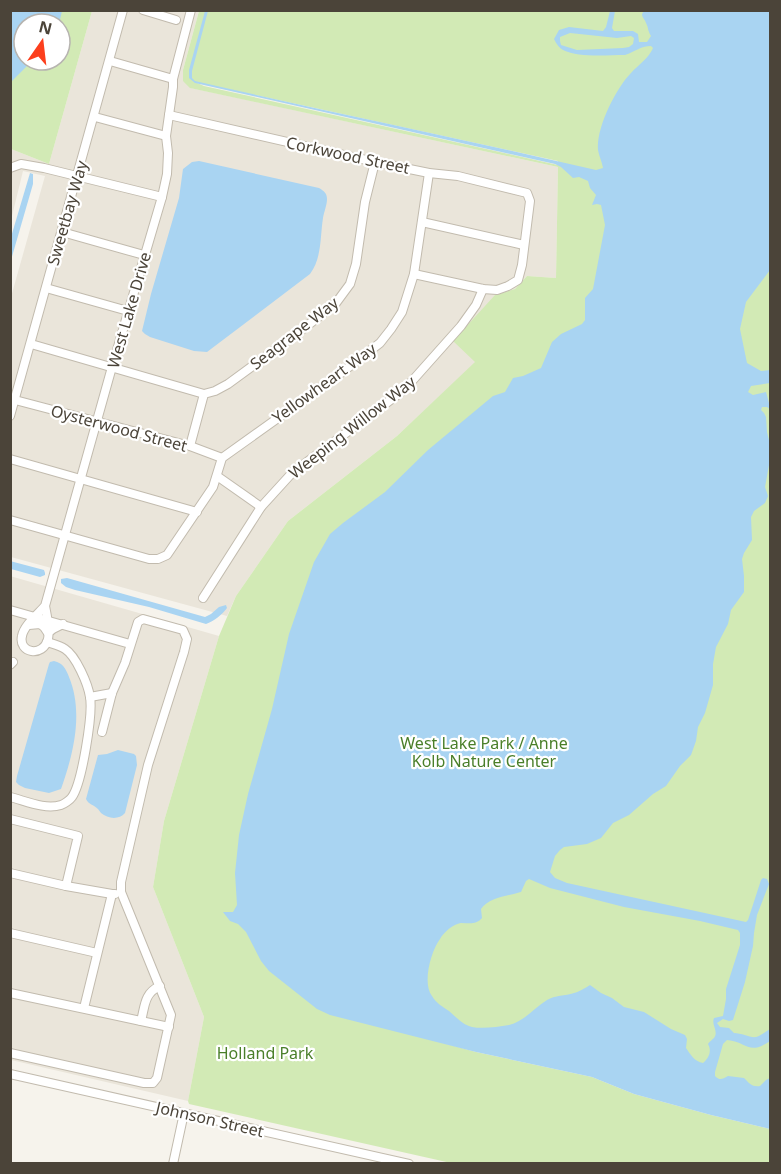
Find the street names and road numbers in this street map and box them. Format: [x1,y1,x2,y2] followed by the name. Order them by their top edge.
[284,131,412,179] street label: Corkwood Street
[42,157,93,268] street label: Sweetbay Way
[102,249,156,371] street label: West Lake Drive
[245,291,343,374] street label: Seagrape Way
[268,337,381,428] street label: Yellowheart Way
[284,370,421,484] street label: Weeping Willow Way
[48,399,190,457] street label: Oysterwood Street
[152,1095,266,1142] street label: Johnson Street

